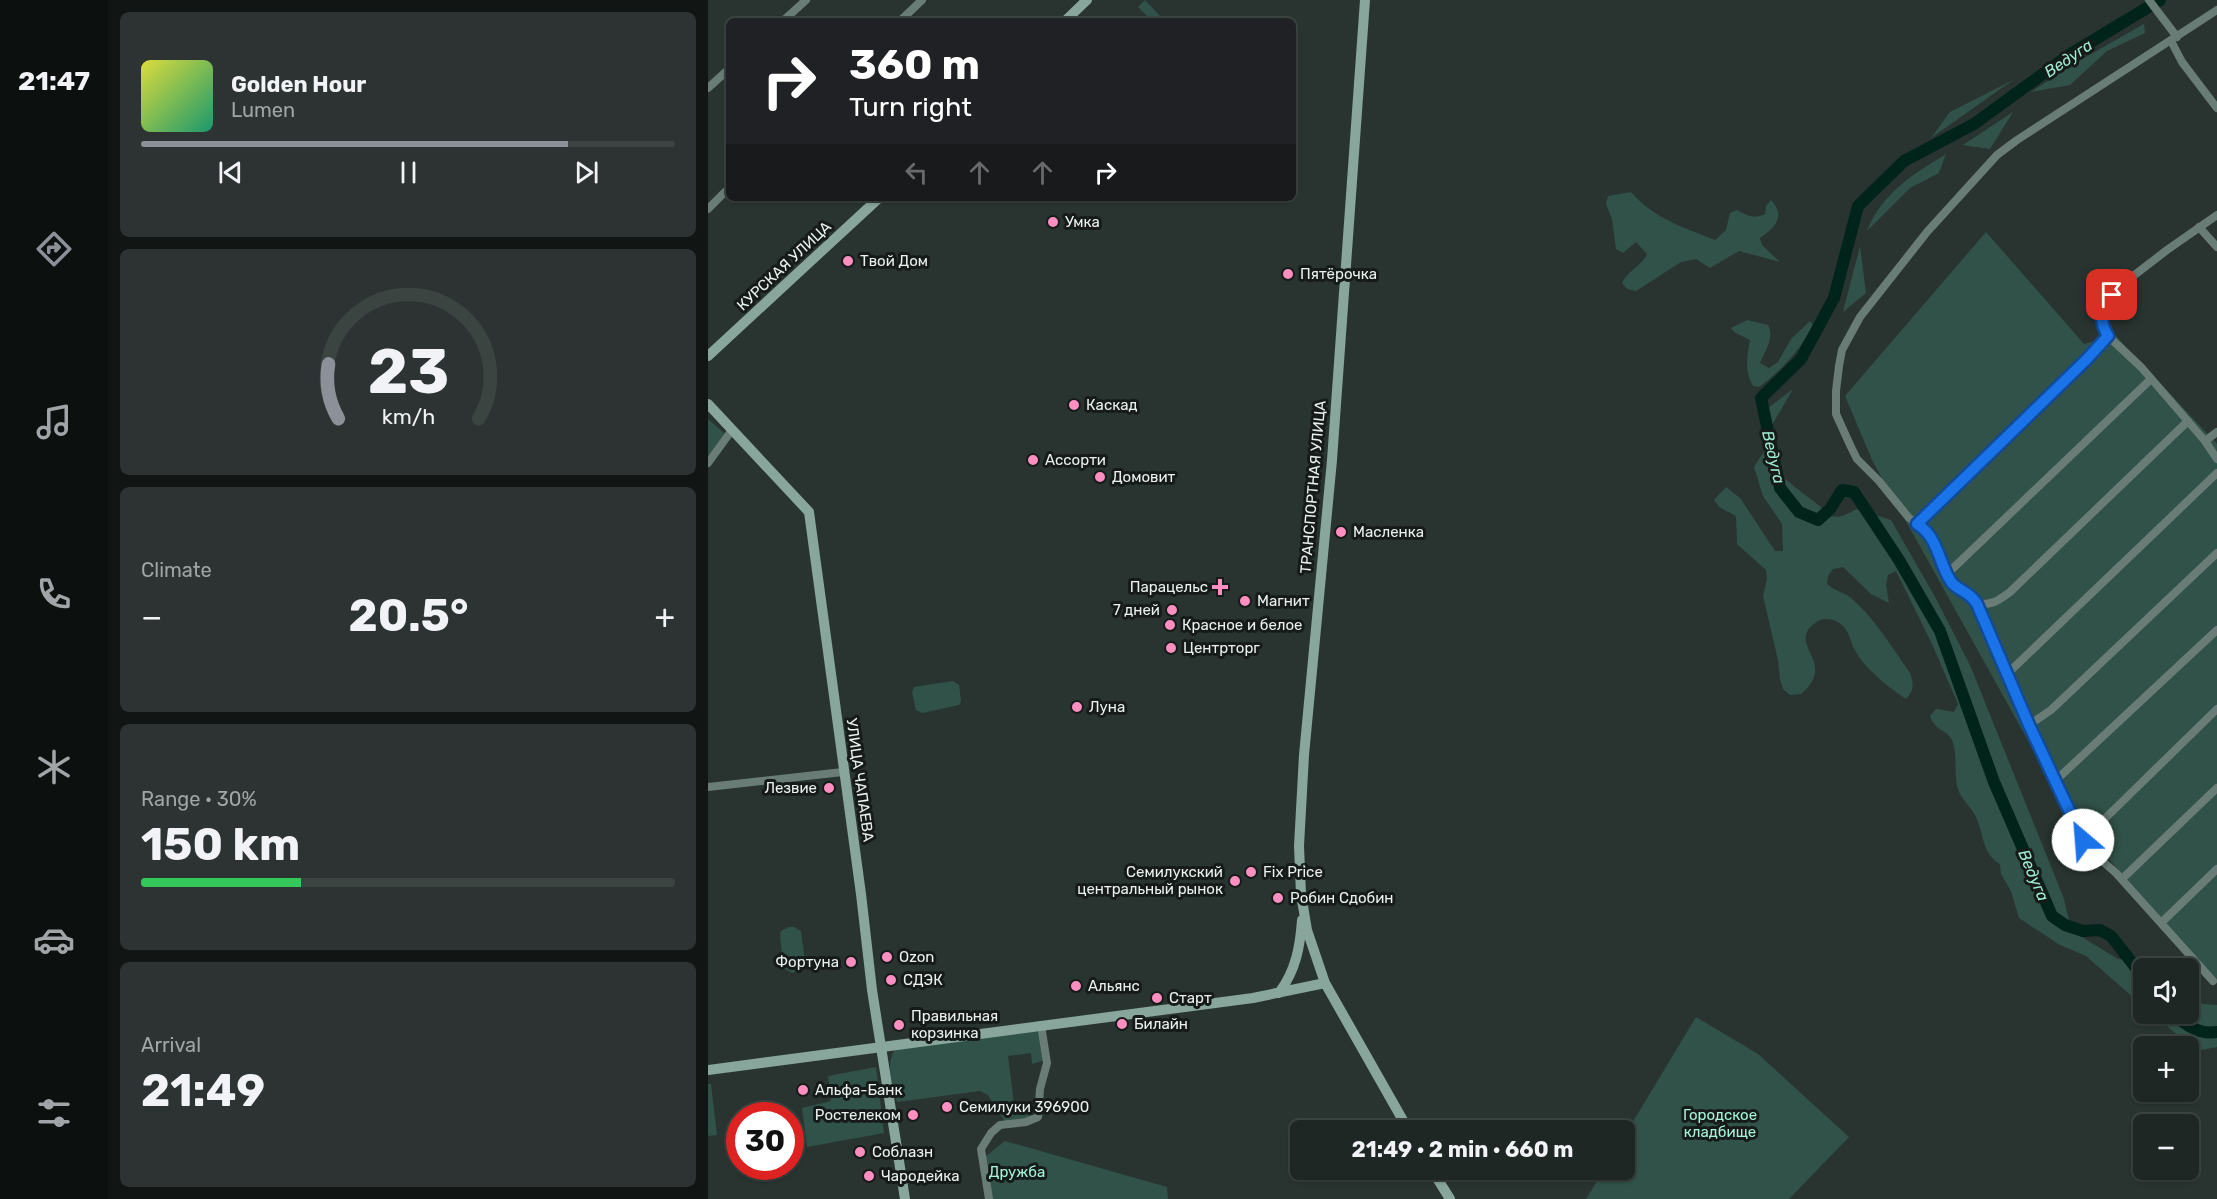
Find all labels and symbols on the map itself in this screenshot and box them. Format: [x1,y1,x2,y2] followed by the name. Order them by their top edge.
[2040,35,2096,81] water label: Ведуга
[1065,213,1100,231] place label: Умка
[1046,215,1060,229] marker: Умка
[733,218,835,314] street label: КУРСКАЯ УЛИЦА
[860,252,928,270] place label: Твой Дом
[841,254,855,268] marker: Твой Дом
[1300,265,1377,283] place label: Пятёрочка
[1281,267,1295,281] marker: Пятёрочка
[2086,269,2137,320] pin
[1086,396,1137,414] place label: Каскад
[1067,398,1081,412] marker: Каскад
[1296,400,1330,574] street label: ТРАНСПОРТНАЯ УЛИЦА
[1758,429,1789,486] water label: Ведуга
[1045,451,1106,469] place label: Ассорти
[1026,453,1040,467] marker: Ассорти
[1112,468,1176,486] place label: Домовит
[1093,470,1107,484] marker: Домовит
[1353,523,1424,541] place label: Масленка
[1334,525,1348,539] marker: Масленка
[1130,578,1208,596] place label: Парацельс
[1213,580,1227,594] marker: Парацельс
[1257,592,1310,610] place label: Магнит
[1238,594,1252,608] marker: Магнит
[1113,601,1160,619] place label: 7 дней
[1165,603,1179,617] marker: 7 дней
[1182,616,1303,634] place label: Красное и белое
[1163,618,1177,632] marker: Красное и белое
[1183,639,1260,657] place label: Центрторг
[1164,641,1178,655] marker: Центрторг
[1089,698,1125,716] place label: Луна
[1070,700,1084,714] marker: Луна
[842,717,878,843] street label: УЛИЦА ЧАПАЕВА
[764,779,817,797] place label: Лезвие
[822,781,836,795] marker: Лезвие
[2051,808,2115,872] position arrow
[2014,847,2053,904] water label: Ведуга
[1077,863,1223,898] place label: Семилукский центральный рынок
[1263,863,1323,881] place label: Fix Price
[1244,865,1258,879] marker: Fix Price
[1228,874,1242,888] marker: Семилукский центральный рынок
[1290,889,1394,907] place label: Робин Сдобин
[1271,891,1285,905] marker: Робин Сдобин
[899,948,934,966] place label: Ozon
[880,950,894,964] marker: Ozon
[775,953,839,971] place label: Фортуна
[844,955,858,969] marker: Фортуна
[903,971,943,989] place label: СДЭК
[884,973,898,987] marker: СДЭК
[1088,977,1140,995] place label: Альянс
[1069,979,1083,993] marker: Альянс
[1169,989,1212,1007] place label: Старт
[1150,991,1164,1005] marker: Старт
[911,1007,998,1042] place label: Правильная корзинка
[1134,1015,1188,1033] place label: Билайн
[1115,1017,1129,1031] marker: Билайн
[892,1018,906,1032] marker: Правильная корзинка
[815,1081,903,1099] place label: Альфа-Банк
[796,1083,810,1097] marker: Альфа-Банк
[959,1098,1089,1116] place label: Семилуки 396900
[940,1100,954,1114] marker: Семилуки 396900
[726,1102,804,1180] speed limit sign: 30
[815,1106,901,1124] place label: Ростелеком
[1683,1106,1757,1141] park label: Городское кладбище
[906,1108,920,1122] marker: Ростелеком
[872,1143,933,1161] place label: Соблазн
[853,1145,867,1159] marker: Соблазн
[989,1163,1045,1181] park label: Дружба
[881,1167,960,1185] place label: Чародейка
[862,1169,876,1183] marker: Чародейка

